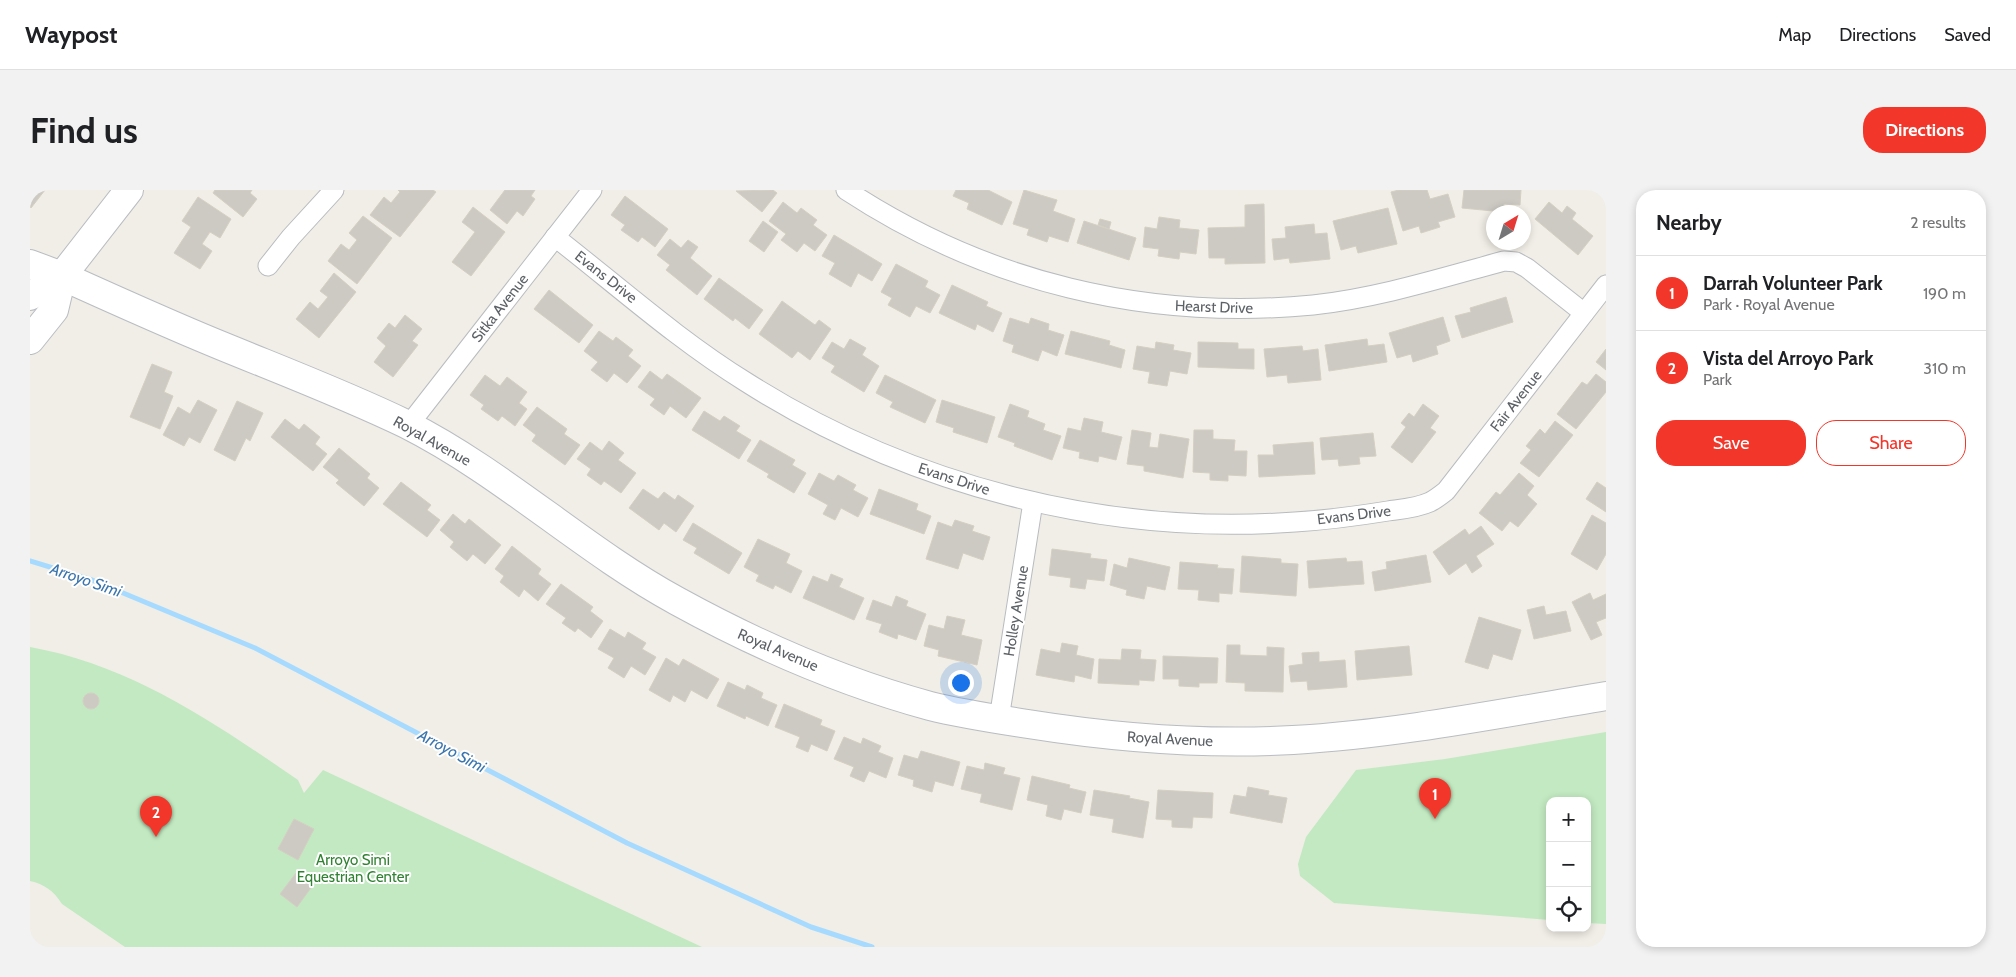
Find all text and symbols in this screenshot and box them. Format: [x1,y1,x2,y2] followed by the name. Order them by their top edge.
[25,20,117,49] text: Waypost
[1778,24,1811,46] text: Map
[1839,24,1916,46] text: Directions
[1944,24,1991,46] text: Saved
[1863,107,1986,153] button: Directions
[30,109,138,152] text: Find us
[1486,205,1531,250] north arrow
[1656,210,1722,235] text: Nearby
[1910,213,1966,232] text: 2 results
[571,247,641,307] street label: Evans Drive
[468,270,532,346] street label: Sitka Avenue
[1703,272,1883,295] text: Darrah Volunteer Park
[1669,284,1675,303] text: 1
[1923,284,1966,303] text: 190 m
[1703,295,1835,314] text: Park · Royal Avenue
[1175,297,1254,317] street label: Hearst Drive
[1703,347,1873,370] text: Vista del Arroyo Park
[1668,359,1676,378] text: 2
[1923,359,1966,378] text: 310 m
[1486,366,1546,435] street label: Fair Avenue
[1703,370,1732,389] text: Park
[390,412,474,470] street label: Royal Avenue
[1656,420,1806,466] button: Save
[1816,420,1966,466] button: Share
[916,459,992,499] street label: Evans Drive
[1316,502,1392,528] street label: Evans Drive
[47,559,125,601] water label: Arroyo Simi
[1000,564,1032,658] street label: Holley Avenue
[735,625,821,675] street label: Royal Avenue
[948,670,974,696] your location
[414,725,490,777] water label: Arroyo Simi
[1127,728,1214,750] street label: Royal Avenue
[1419,778,1451,819] pin: 1
[140,796,172,837] pin: 2
[1546,797,1591,932] map controls
[1546,797,1591,842] button: +
[1546,842,1591,887] button: −
[297,851,410,886] park label: Arroyo Simi Equestrian Center
[1546,887,1591,932] button: locate

